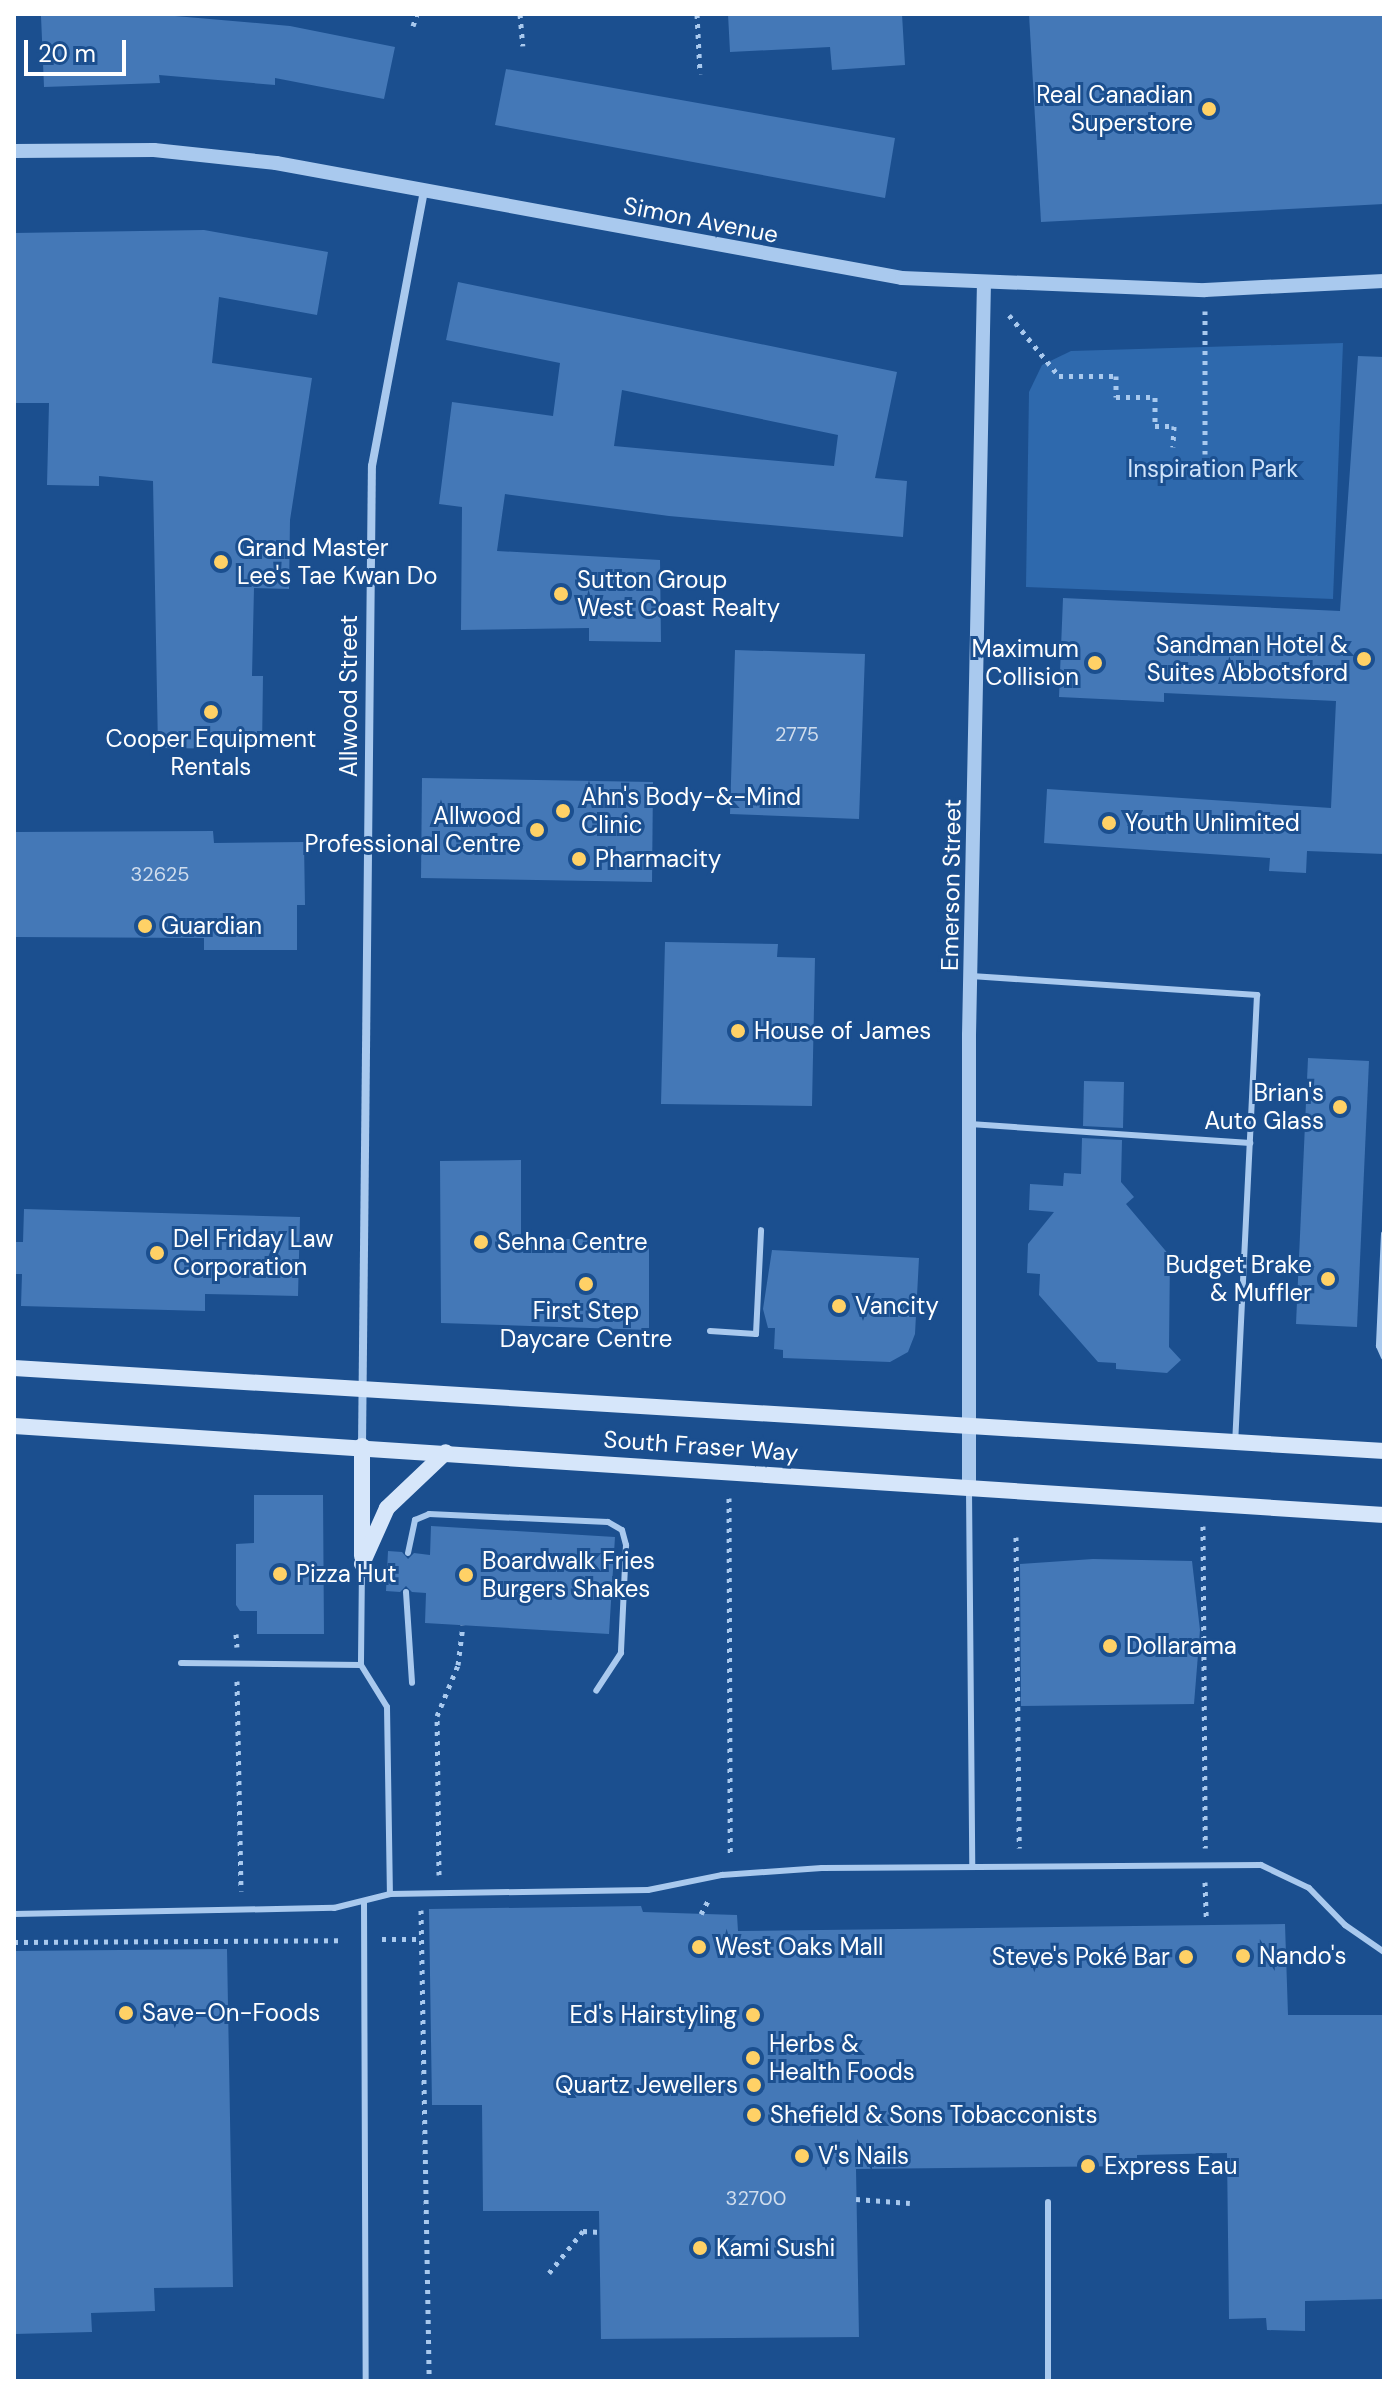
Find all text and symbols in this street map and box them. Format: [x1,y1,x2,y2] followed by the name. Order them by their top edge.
[28,24,130,74] scale bar
[38,38,96,69] text: 20 m
[1036,81,1193,137] place label: Real Canadian Superstore
[1200,100,1218,118] marker: Real Canadian Superstore
[621,191,781,249] street label: Simon Avenue
[1128,455,1298,483] park label: Inspiration Park
[237,534,438,590] place label: Grand Master Lee's Tae Kwan Do
[212,553,230,571] marker: Grand Master Lee's Tae Kwan Do
[577,566,780,622] place label: Sutton Group West Coast Realty
[552,585,570,603] marker: Sutton Group West Coast Realty
[335,615,363,777] street label: Allwood Street
[1147,631,1348,687] place label: Sandman Hotel & Suites Abbotsford
[972,635,1079,691] place label: Maximum Collision
[1355,650,1373,668] marker: Sandman Hotel & Suites Abbotsford
[1086,654,1104,672] marker: Maximum Collision
[202,703,220,721] marker: Cooper Equipment Rentals
[775,722,819,746] house number: 2775
[106,725,316,781] place label: Cooper Equipment Rentals
[581,783,801,839] place label: Ahn's Body-&-Mind Clinic
[935,799,967,971] street label: Emerson Street
[552,800,574,822] marker: Ahn's Body-&-Mind Clinic
[304,802,521,858] place label: Allwood Professional Centre
[1125,809,1300,837] place label: Youth Unlimited
[1100,814,1118,832] marker: Youth Unlimited
[528,821,546,839] marker: Allwood Professional Centre
[595,845,721,873] place label: Pharmacity
[570,850,588,868] marker: Pharmacity
[130,862,190,886] house number: 32625
[161,912,262,940] place label: Guardian
[136,917,154,935] marker: Guardian
[754,1017,931,1045] place label: House of James
[729,1022,747,1040] marker: House of James
[1204,1079,1324,1135] place label: Brian's Auto Glass
[1331,1098,1349,1116] marker: Brian's Auto Glass
[173,1225,334,1281] place label: Del Friday Law Corporation
[497,1228,648,1256] place label: Sehna Centre
[472,1233,490,1251] marker: Sehna Centre
[148,1244,166,1262] marker: Del Friday Law Corporation
[1166,1251,1312,1307] place label: Budget Brake & Muffler
[1319,1270,1337,1288] marker: Budget Brake & Muffler
[577,1275,595,1293] marker: First Step Daycare Centre
[855,1292,939,1320] place label: Vancity
[500,1297,672,1353] place label: First Step Daycare Centre
[830,1297,848,1315] marker: Vancity
[603,1425,799,1467] street label: South Fraser Way
[482,1547,655,1603] place label: Boardwalk Fries Burgers Shakes
[296,1560,397,1588] place label: Pizza Hut
[271,1565,289,1583] marker: Pizza Hut
[457,1566,475,1584] marker: Boardwalk Fries Burgers Shakes
[1126,1632,1237,1660] place label: Dollarama
[1101,1637,1119,1655] marker: Dollarama
[715,1933,883,1961] place label: West Oaks Mall
[690,1938,708,1956] marker: West Oaks Mall
[1259,1942,1347,1970] place label: Nando's
[992,1943,1170,1971] place label: Steve's Poké Bar
[1234,1947,1252,1965] marker: Nando's
[1177,1948,1195,1966] marker: Steve's Poké Bar
[142,1999,320,2027] place label: Save-On-Foods
[570,2001,737,2029] place label: Ed's Hairstyling
[117,2004,135,2022] marker: Save-On-Foods
[744,2006,762,2024] marker: Ed's Hairstyling
[769,2030,915,2086] place label: Herbs & Health Foods
[744,2049,762,2067] marker: Herbs & Health Foods
[555,2071,738,2099] place label: Quartz Jewellers
[745,2076,763,2094] marker: Quartz Jewellers
[770,2101,1097,2129] place label: Shefield & Sons Tobacconists
[745,2106,763,2124] marker: Shefield & Sons Tobacconists
[818,2142,909,2170] place label: V's Nails
[793,2147,811,2165] marker: V's Nails
[1104,2152,1237,2180] place label: Express Eau
[1079,2157,1097,2175] marker: Express Eau
[726,2186,786,2210] house number: 32700
[716,2234,835,2262] place label: Kami Sushi
[691,2239,709,2257] marker: Kami Sushi

